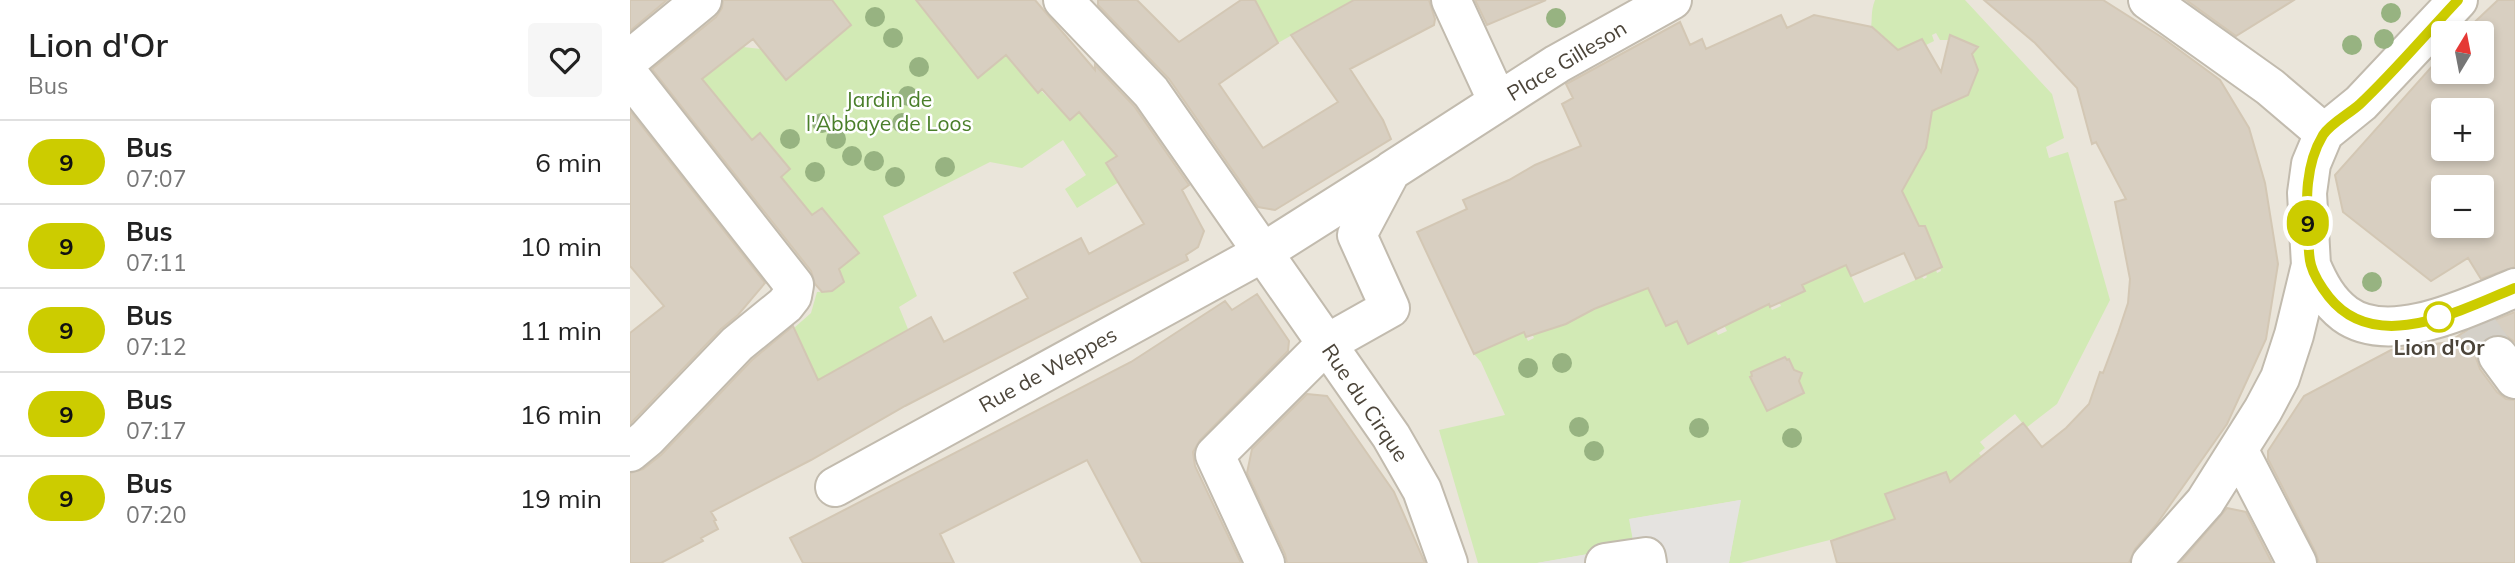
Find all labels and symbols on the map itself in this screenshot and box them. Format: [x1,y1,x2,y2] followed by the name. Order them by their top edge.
[1502,14,1631,106] street label: Place Gilleson
[2431,21,2494,84] north arrow
[806,86,972,136] park label: Jardin de l'Abbaye de Loos
[2285,200,2331,246] line badge: 9
[2424,302,2454,332] marker: Lion d'Or
[974,321,1121,418] street label: Rue de Weppes
[2394,334,2485,360] place label: Lion d'Or
[1317,338,1415,466] street label: Rue du Cirque

